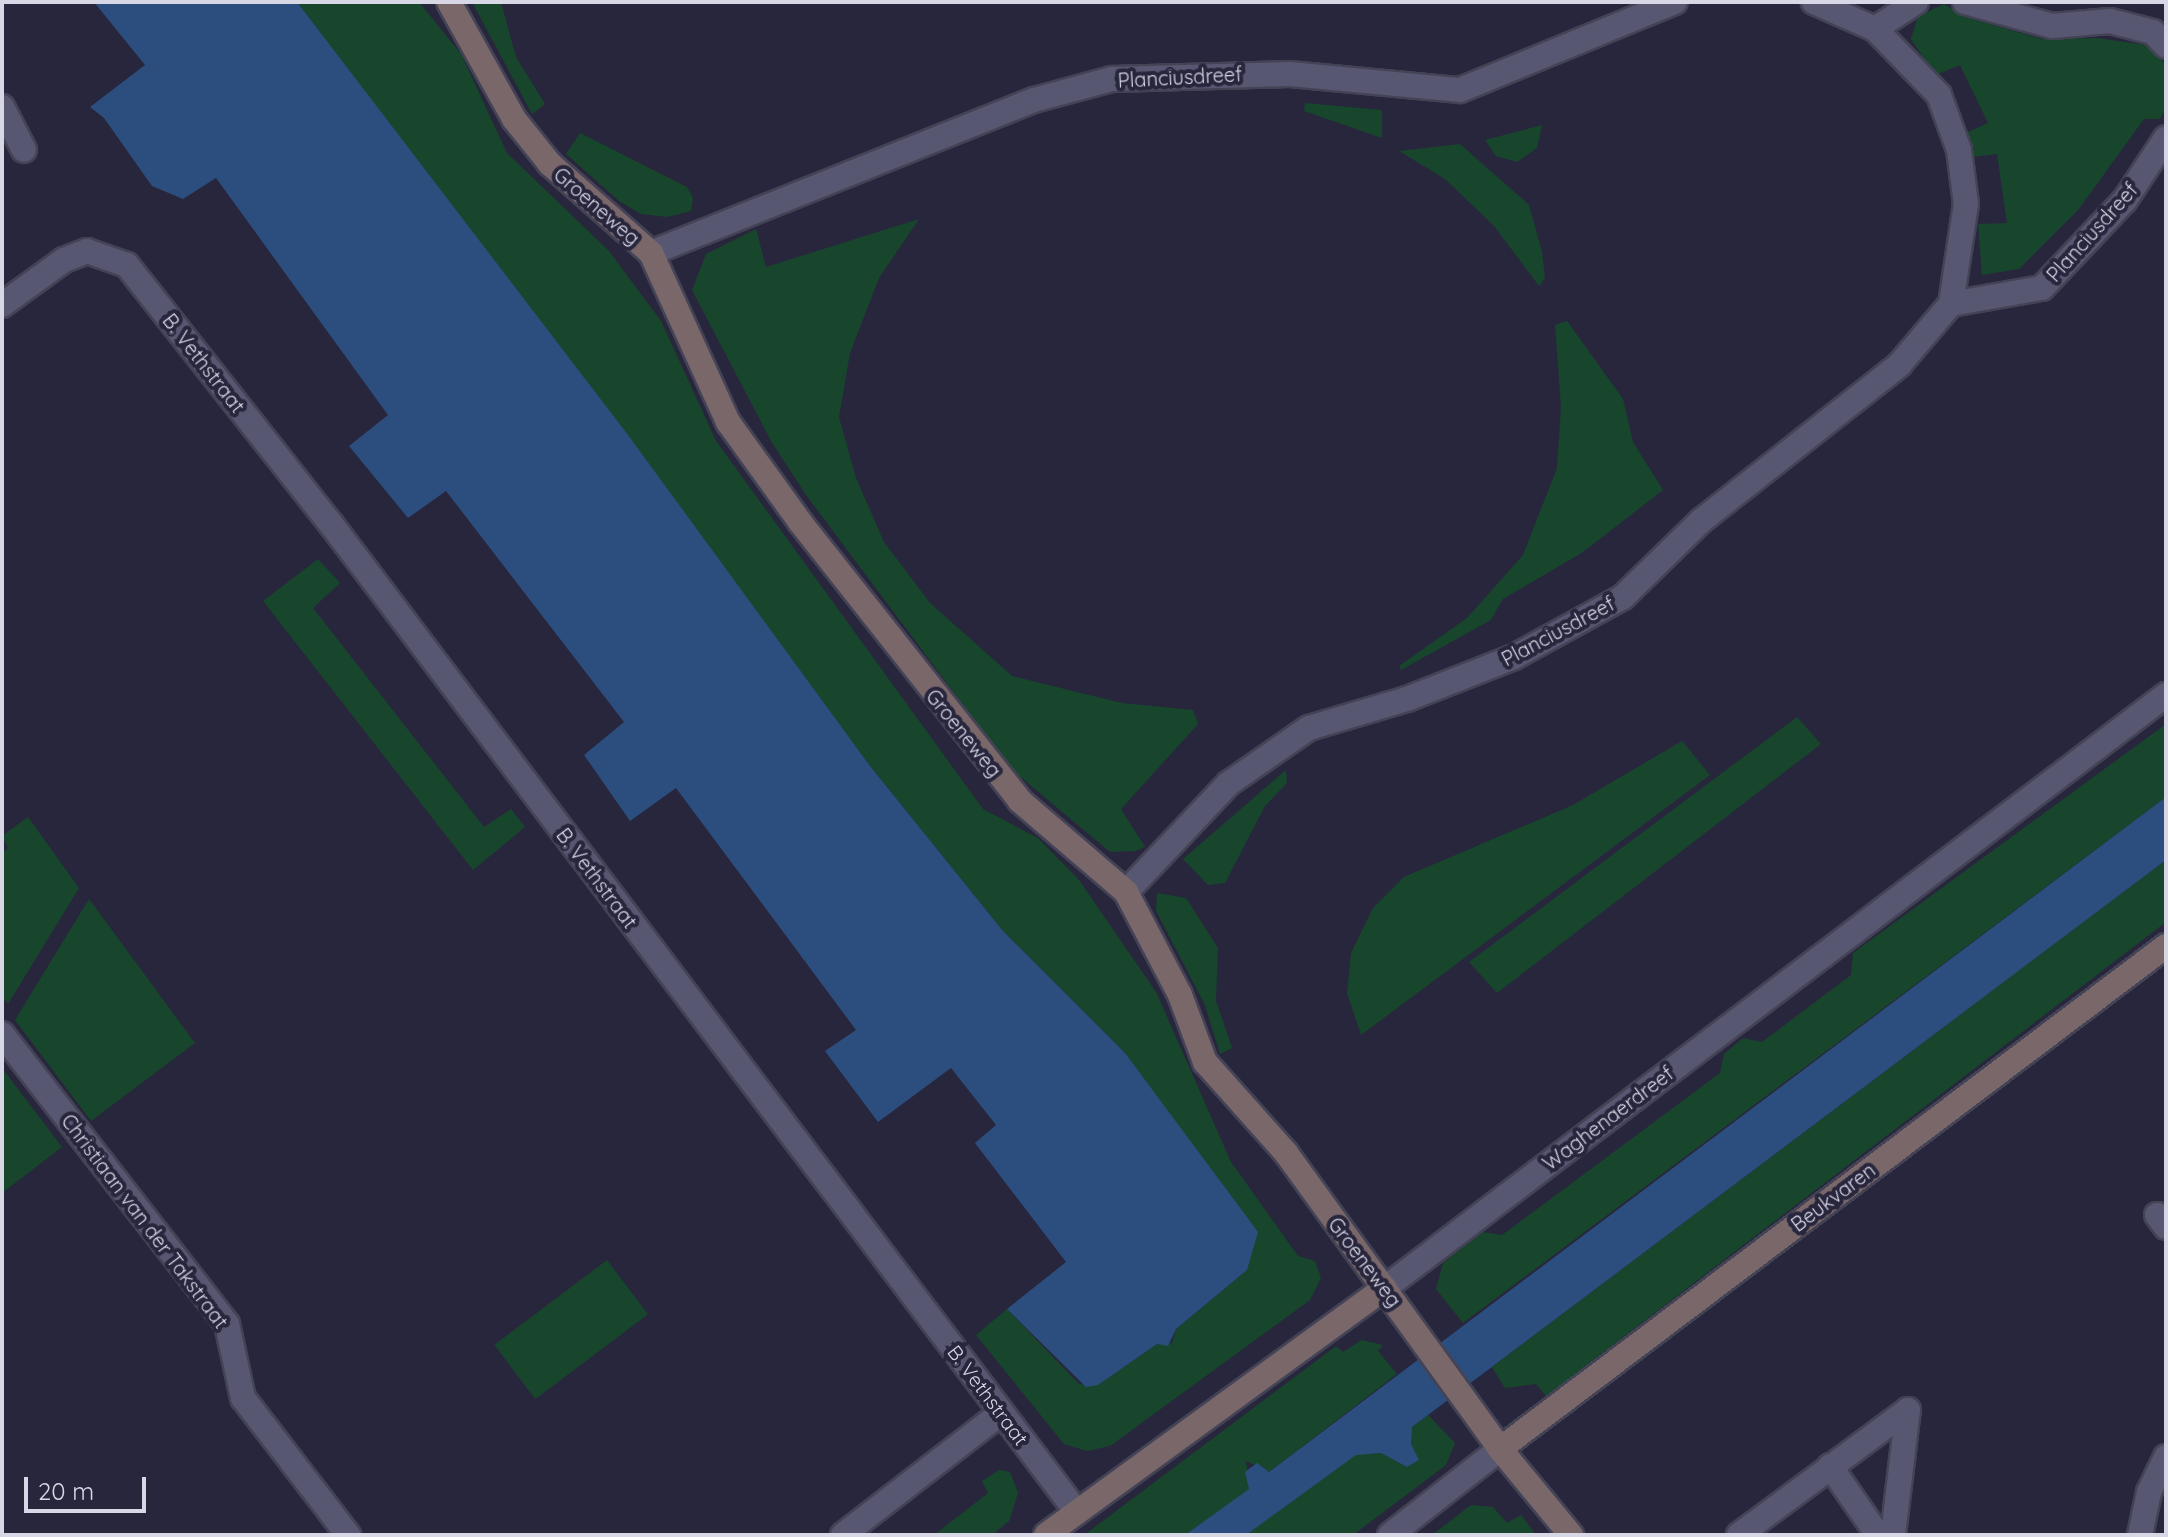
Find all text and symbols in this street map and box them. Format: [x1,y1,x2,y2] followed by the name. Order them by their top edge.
[1117,62,1243,92] street label: Planciusdreef
[549,162,645,250] street label: Groeneweg
[2041,178,2143,286] street label: Planciusdreef
[158,309,250,417] street label: B. Vethstraat
[1497,591,1619,671] street label: Planciusdreef
[921,684,1007,782] street label: Groeneweg
[552,823,642,933] street label: B. Vethstraat
[1538,1061,1678,1175] street label: Waghenaerdreef
[57,1109,233,1333] street label: Christiaan van der Takstraat
[1786,1158,1880,1236] street label: Beukvaren
[1323,1212,1407,1312] street label: Groeneweg
[943,1340,1033,1450] street label: B. Vethstraat
[28,1461,150,1511] scale bar
[38,1476,94,1506] text: 20 m

